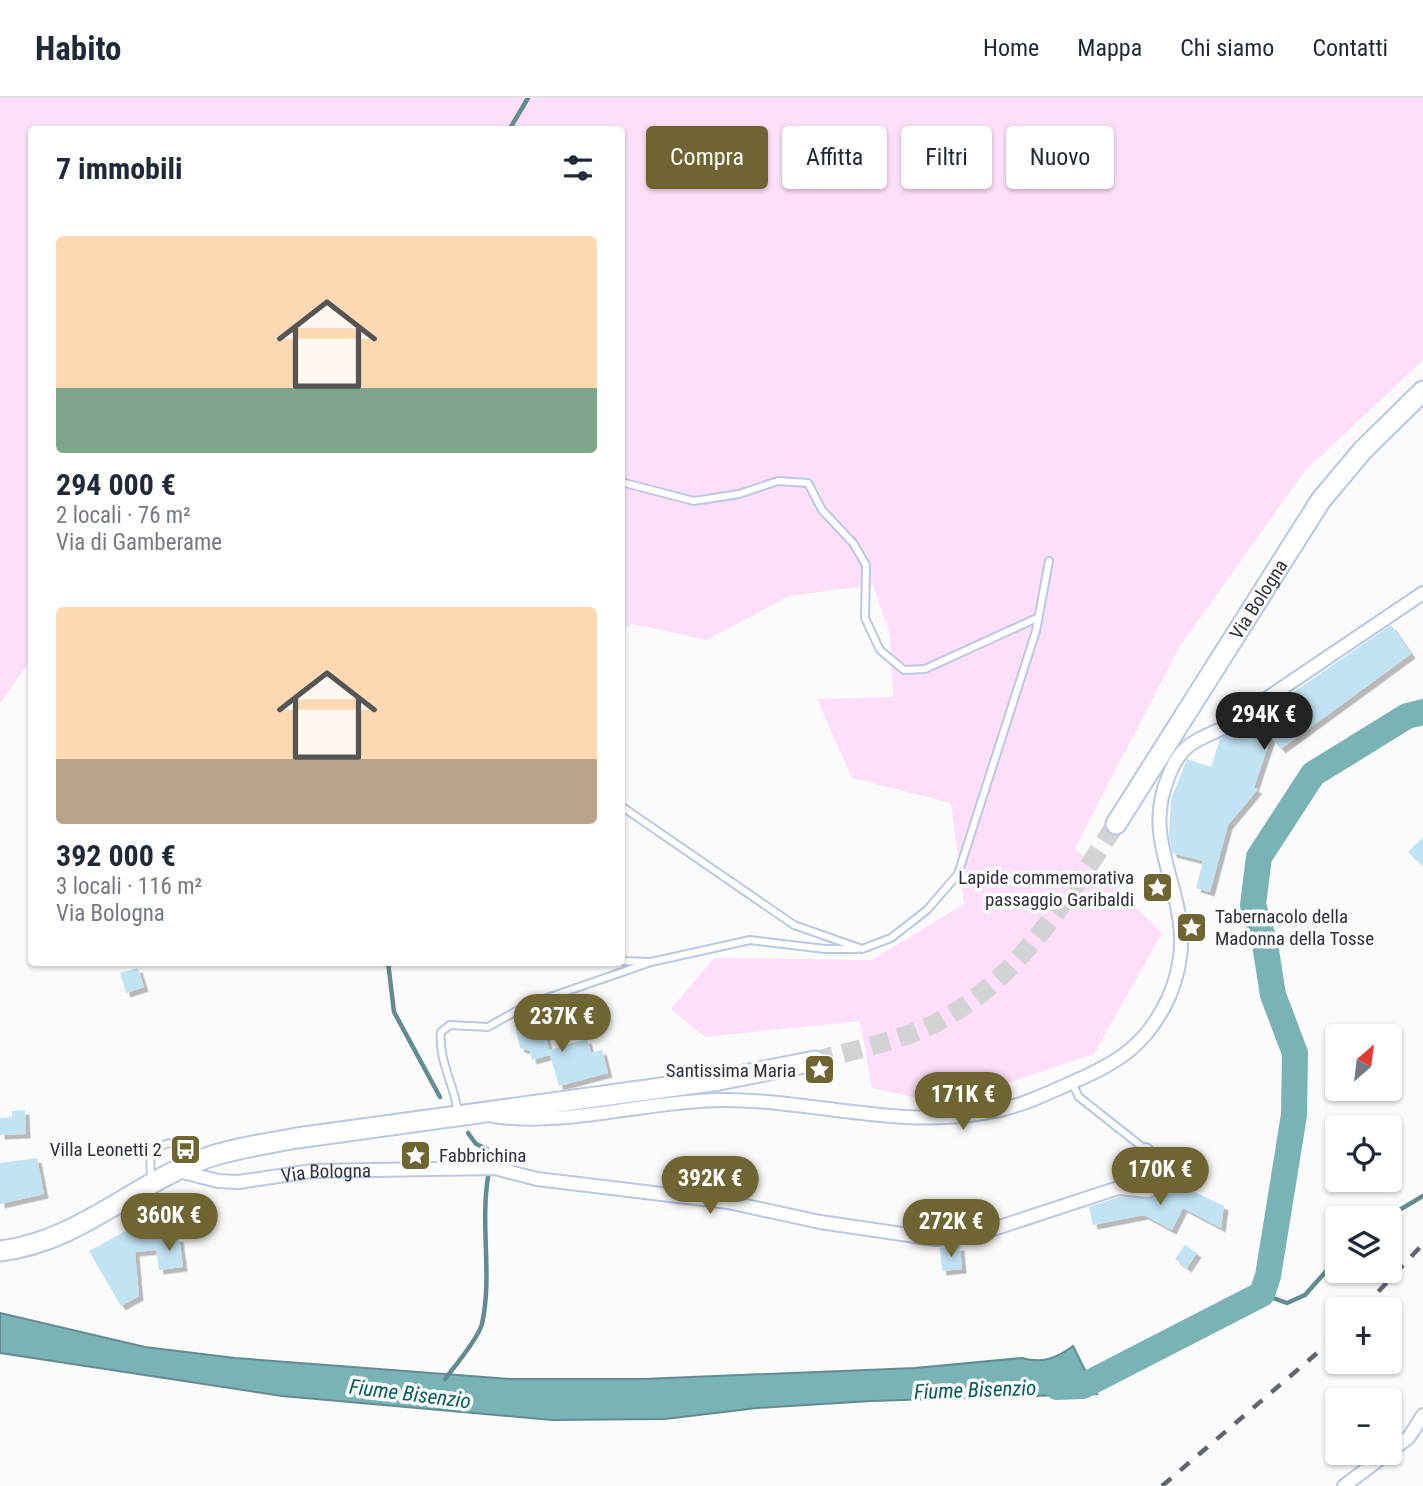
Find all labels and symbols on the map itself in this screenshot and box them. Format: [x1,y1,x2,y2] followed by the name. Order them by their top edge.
[1225,555,1292,644] street label: Via Bologna
[1207,692,1321,752] pin: 294K €
[958,866,1134,911] place label: Lapide commemorativa passaggio Garibaldi
[1140,871,1174,905] place icon: Lapide commemorativa passaggio Garibaldi
[1215,905,1374,950] place label: Tabernacolo della Madonna della Tosse
[1175,910,1209,944] place icon: Tabernacolo della Madonna della Tosse
[505,995,619,1054] pin: 237K €
[1325,1024,1402,1101] north arrow
[802,1053,836,1087] place icon: Santissima Maria
[666,1059,796,1082] place label: Santissima Maria
[906,1072,1020,1132] pin: 171K €
[168,1132,202,1166] bus stop icon: Villa Leonetti 2
[50,1138,162,1161] place label: Villa Leonetti 2
[399,1138,433,1172] place icon: Fabbrichina
[439,1144,526,1167] place label: Fabbrichina
[1103,1148,1217,1207] pin: 170K €
[653,1156,767,1216] pin: 392K €
[280,1159,371,1188] street label: Via Bologna
[112,1194,226,1253] pin: 360K €
[894,1200,1008,1259] pin: 272K €
[348,1375,472,1413] water label: Fiume Bisenzio
[913,1376,1037,1404] water label: Fiume Bisenzio

